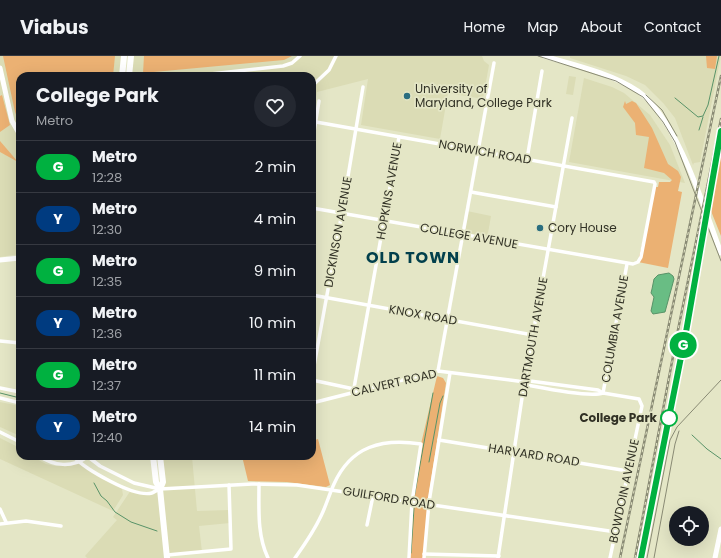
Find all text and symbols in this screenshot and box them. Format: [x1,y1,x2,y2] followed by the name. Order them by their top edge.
[20,14,89,41] text: Viabus
[463,17,505,37] text: Home
[527,17,558,37] text: Map
[580,17,622,37] text: About
[644,17,701,37] text: Contact
[415,80,553,111] place label: University of Maryland, College Park
[36,82,159,109] text: College Park
[254,85,296,127] button: heart
[402,91,412,101] marker: University of Maryland, College Park
[36,111,73,130] text: Metro
[437,135,533,168] street label: NORWICH ROAD
[372,141,405,241] street label: HOPKINS AVENUE
[92,146,137,167] text: Metro
[255,156,296,177] text: 2 min
[53,157,63,177] text: G
[92,168,122,187] text: 12:28
[319,175,356,289] street label: DICKINSON AVENUE
[92,198,137,219] text: Metro
[254,208,296,229] text: 4 min
[53,209,63,229] text: Y
[419,219,519,252] street label: COLLEGE AVENUE
[548,219,617,236] place label: Cory House
[92,220,122,239] text: 12:30
[535,223,545,233] marker: Cory House
[366,246,460,269] district label: OLD TOWN
[92,250,137,271] text: Metro
[254,260,296,281] text: 9 min
[53,261,63,281] text: G
[92,272,122,291] text: 12:35
[597,274,632,384] street label: COLUMBIA AVENUE
[514,276,551,398] street label: DARTMOUTH AVENUE
[388,300,459,329] street label: KNOX ROAD
[92,302,137,323] text: Metro
[249,312,296,333] text: 10 min
[53,313,63,333] text: Y
[92,324,122,343] text: 12:36
[670,332,696,358] line badge: G
[678,335,688,355] text: G
[92,354,137,375] text: Metro
[254,364,296,385] text: 11 min
[350,364,438,401] street label: CALVERT ROAD
[53,365,63,385] text: G
[92,376,121,395] text: 12:37
[92,406,137,427] text: Metro
[579,409,658,426] place label: College Park
[660,409,678,427] marker: College Park
[249,416,296,437] text: 14 min
[53,417,63,437] text: Y
[92,428,123,447] text: 12:40
[604,437,643,545] street label: BOWDOIN AVENUE
[487,439,581,470] street label: HARVARD ROAD
[342,482,437,513] street label: GUILFORD ROAD
[669,506,709,546] map controls
[669,506,709,546] button: locate

